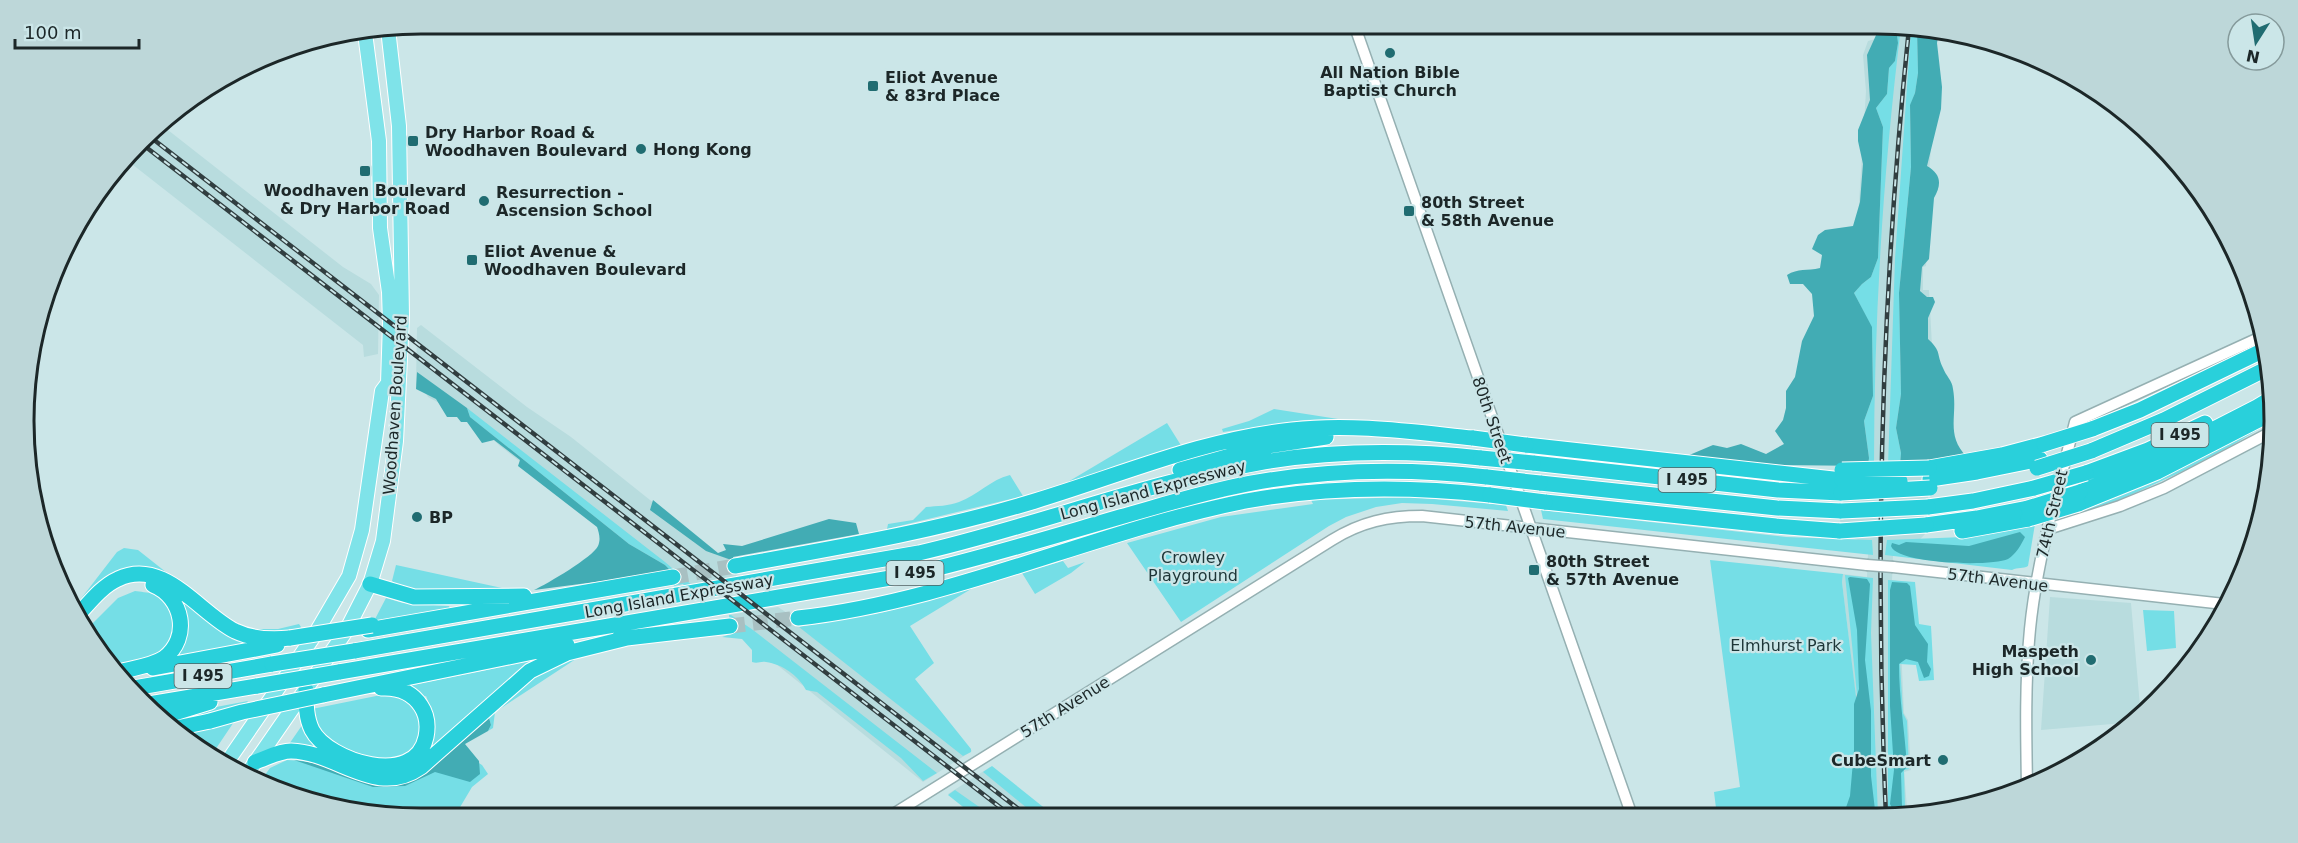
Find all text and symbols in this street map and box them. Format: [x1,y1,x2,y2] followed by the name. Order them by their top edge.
[15,12,140,50] scale bar
[2226,12,2286,72] north arrow
[24,22,82,43] text: 100 m
[2244,45,2262,67] text: N
[1383,46,1397,60] marker: All Nation Bible Baptist Church
[1320,63,1460,100] place label: All Nation Bible Baptist Church
[885,68,1000,105] place label: Eliot Avenue & 83rd Place
[866,79,880,93] marker: Eliot Avenue & 83rd Place
[425,123,627,160] place label: Dry Harbor Road & Woodhaven Boulevard
[406,134,420,148] marker: Dry Harbor Road & Woodhaven Boulevard
[653,140,752,159] place label: Hong Kong
[634,142,648,156] marker: Hong Kong
[358,164,372,178] marker: Woodhaven Boulevard & Dry Harbor Road
[264,181,466,218] place label: Woodhaven Boulevard & Dry Harbor Road
[496,183,652,220] place label: Resurrection - Ascension School
[1421,193,1554,230] place label: 80th Street & 58th Avenue
[477,194,491,208] marker: Resurrection - Ascension School
[1402,204,1416,218] marker: 80th Street & 58th Avenue
[484,242,686,279] place label: Eliot Avenue & Woodhaven Boulevard
[465,253,479,267] marker: Eliot Avenue & Woodhaven Boulevard
[379,315,411,495] street label: Woodhaven Boulevard
[1468,374,1516,466] street label: 80th Street
[2152,423,2208,447] road number: I 495
[1058,456,1248,524] street label: Long Island Expressway
[1658,468,1716,492] road number: I 495
[2033,468,2071,560] street label: 74th Street
[429,508,453,527] place label: BP
[410,510,424,524] marker: BP
[1464,512,1566,542] street label: 57th Avenue
[1148,548,1238,585] park label: Crowley Playground
[1546,552,1679,589] place label: 80th Street & 57th Avenue
[886,561,944,585] road number: I 495
[1527,563,1541,577] marker: 80th Street & 57th Avenue
[1947,564,2049,596] street label: 57th Avenue
[583,570,775,622] street label: Long Island Expressway
[1730,636,1842,655] park label: Elmhurst Park
[1972,642,2079,679] place label: Maspeth High School
[2084,653,2098,667] marker: Maspeth High School
[174,664,232,688] road number: I 495
[1017,672,1113,742] street label: 57th Avenue
[1831,751,1931,770] place label: CubeSmart
[1936,753,1950,767] marker: CubeSmart

